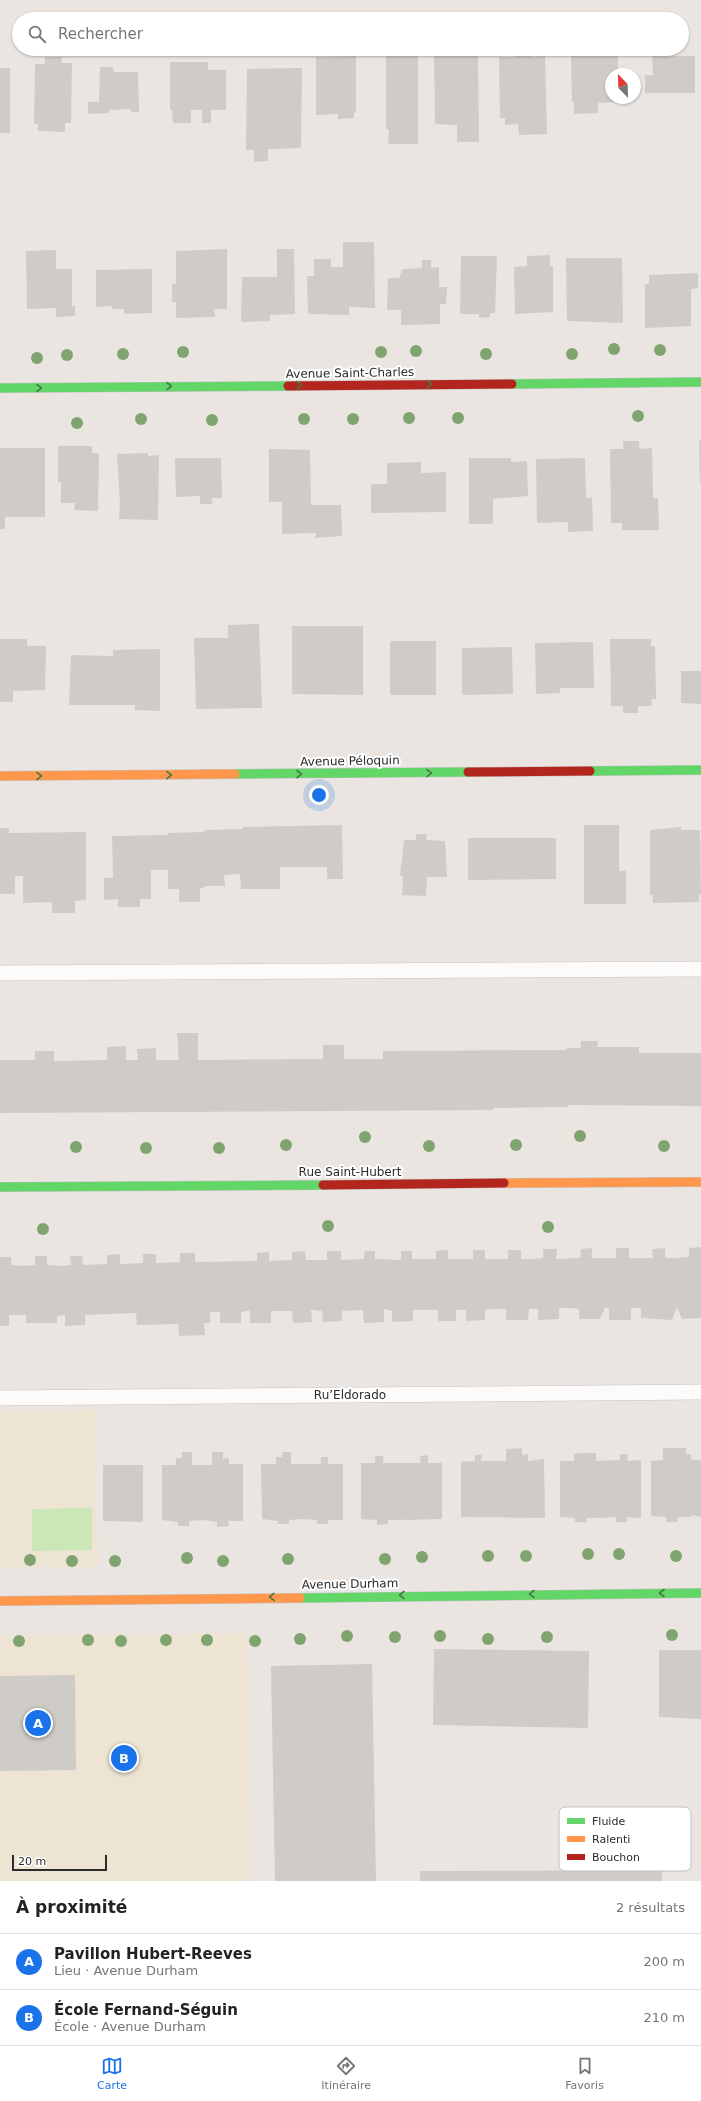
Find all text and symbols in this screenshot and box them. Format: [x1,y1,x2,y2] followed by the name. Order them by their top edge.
[12,12,689,56] search box
[26,23,48,45] icon: search
[58,25,143,43] text: Rechercher
[605,68,641,104] north arrow
[286,365,414,381] street label: Avenue Saint-Charles
[426,380,432,388] one-way arrow
[296,381,302,389] one-way arrow
[166,382,172,390] one-way arrow
[36,384,42,392] one-way arrow
[300,753,400,769] street label: Avenue Péloquin
[426,769,432,777] one-way arrow
[296,770,302,778] one-way arrow
[166,771,172,779] one-way arrow
[36,772,42,780] one-way arrow
[309,785,329,805] your location
[299,1165,402,1179] street label: Rue Saint-Hubert
[314,1388,386,1402] street label: Ru’Eldorado
[302,1576,398,1592] street label: Avenue Durham
[659,1589,665,1597] one-way arrow
[529,1590,535,1598] one-way arrow
[399,1591,405,1600] one-way arrow
[269,1593,275,1601] one-way arrow
[25,1708,51,1738] pin: A
[111,1743,137,1773] pin: B
[559,1807,691,1871] legend
[592,1815,625,1828] text: Fluide
[592,1833,630,1846] text: Ralenti
[592,1851,640,1864] text: Bouchon
[12,1853,107,1872] scale bar
[18,1855,46,1868] text: 20 m
[16,1897,127,1917] text: À proximité
[616,1900,685,1915] text: 2 résultats
[54,1945,252,1963] text: Pavillon Hubert-Reeves
[24,1954,34,1969] text: A
[643,1954,685,1969] text: 200 m
[54,1963,198,1978] text: Lieu · Avenue Durham
[54,2001,238,2019] text: École Fernand-Séguin
[24,2010,34,2025] text: B
[643,2010,685,2025] text: 210 m
[54,2019,206,2034] text: École · Avenue Durham
[97,2055,127,2092] tab: Carte
[321,2055,371,2092] tab: Itinéraire
[565,2055,604,2092] tab: Favoris

